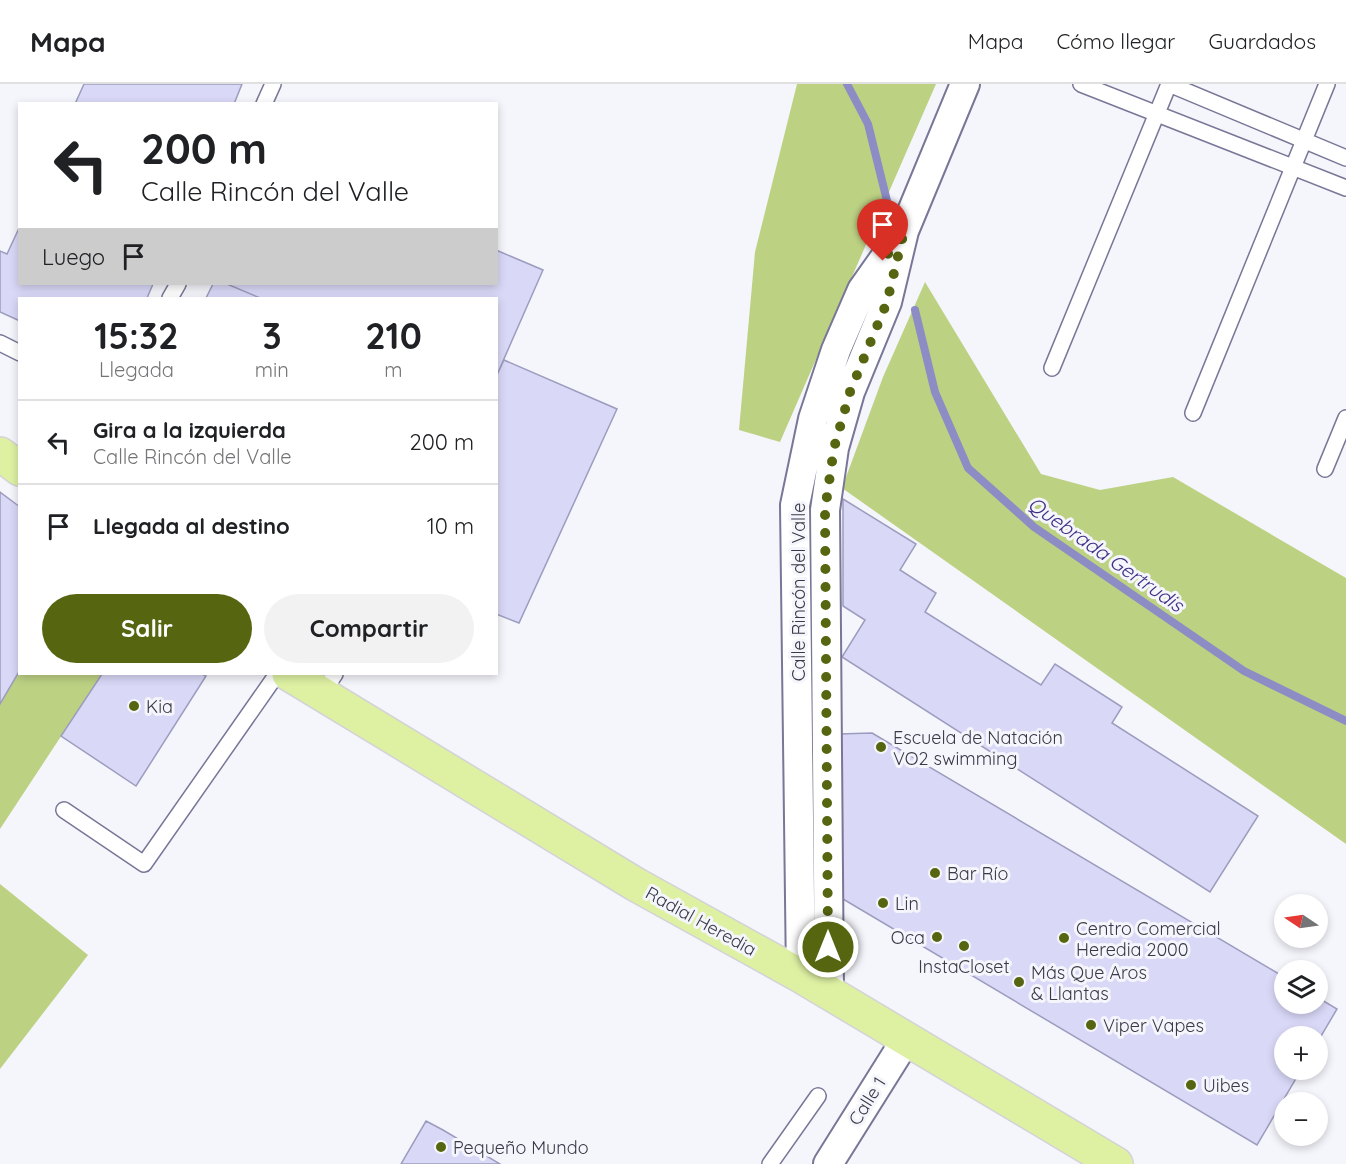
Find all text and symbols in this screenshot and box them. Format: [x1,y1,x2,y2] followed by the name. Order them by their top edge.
[30,24,106,59] text: Mapa
[968,28,1023,54] text: Mapa
[1056,28,1175,54] text: Cómo llegar
[1208,28,1316,54] text: Guardados
[141,122,267,175] text: 200 m
[42,126,120,204] icon: left
[141,174,409,208] text: Calle Rincón del Valle
[857,199,908,261] pin
[866,208,899,241] icon: arrive
[117,240,150,273] icon: arrive
[42,243,105,271] text: Luego
[94,313,179,358] text: 15:32
[262,313,282,358] text: 3
[365,313,422,358] text: 210
[99,357,174,382] text: Llegada
[255,357,289,382] text: min
[384,357,403,382] text: m
[93,416,286,444] text: Gira a la izquierda
[42,426,75,459] icon: left
[410,428,474,456] text: 200 m
[93,444,292,469] text: Calle Rincón del Valle
[1023,491,1190,618] water label: Quebrada Gertrudis
[787,503,810,681] street label: Calle Rincón del Valle
[42,510,75,543] icon: arrive
[93,512,290,540] text: Llegada al destino
[427,512,474,540] text: 10 m
[42,594,252,663] button: Salir
[264,594,474,663] button: Compartir
[146,695,173,718] place label: Kia
[127,699,141,713] marker: Kia
[893,726,1063,770] place label: Escuela de Natación VO2 swimming
[874,740,888,754] marker: Escuela de Natación VO2 swimming
[947,862,1008,885] place label: Bar Río
[928,866,942,880] marker: Bar Río
[642,881,760,961] street label: Radial Heredia
[895,892,919,915] place label: Lin
[1274,894,1328,948] north arrow
[1274,894,1328,1146] map controls
[876,896,890,910] marker: Lin
[796,915,860,979] position arrow
[1076,917,1221,961] place label: Centro Comercial Heredia 2000
[891,926,925,949] place label: Oca
[930,930,944,944] marker: Oca
[1057,931,1071,945] marker: Centro Comercial Heredia 2000
[957,939,971,953] marker: InstaCloset
[918,955,1010,978] place label: InstaCloset
[1274,960,1328,1014] button: layers
[1031,961,1147,1005] place label: Más Que Aros & Llantas
[1012,975,1026,989] marker: Más Que Aros & Llantas
[1103,1014,1204,1037] place label: Viper Vapes
[1084,1018,1098,1032] marker: Viper Vapes
[1274,1026,1328,1080] button: +
[843,1073,891,1129] street label: Calle 1
[1203,1074,1249,1097] place label: Uibes
[1184,1078,1198,1092] marker: Uibes
[1274,1092,1328,1146] button: −
[453,1136,589,1159] place label: Pequeño Mundo
[434,1140,448,1154] marker: Pequeño Mundo

